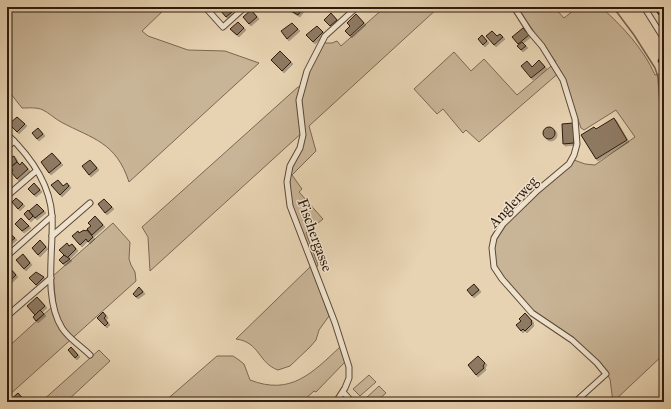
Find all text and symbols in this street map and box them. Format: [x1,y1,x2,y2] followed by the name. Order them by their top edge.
[484,172,542,232] street label: Anglerweg
[293,196,337,274] street label: Fischergasse

